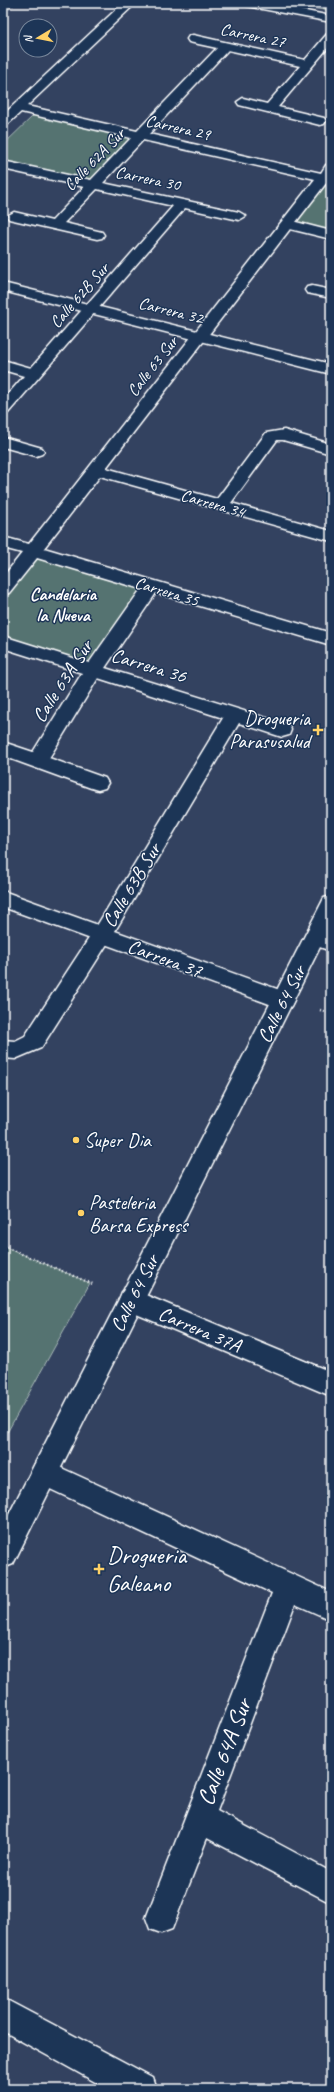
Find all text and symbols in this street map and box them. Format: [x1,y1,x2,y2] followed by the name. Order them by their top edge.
[18,18,58,58] north arrow
[219,18,289,53] street label: Carrera 27
[20,33,36,44] text: N
[144,110,214,145] street label: Carrera 29
[59,122,131,195] street label: Calle 62A Sur
[114,161,184,196] street label: Carrera 30
[45,257,115,332] street label: Calle 62B Sur
[136,292,207,329] street label: Carrera 32
[122,331,184,401] street label: Calle 63 Sur
[178,484,250,523] street label: Carrera 34
[132,572,203,612] street label: Carrera 35
[30,583,98,626] district label: Candelaria la Nueva
[27,634,99,727] street label: Calle 63A Sur
[108,642,190,689] street label: Carrera 36
[229,706,313,754] place label: Drogueria Parasusalud
[313,725,323,735] marker: Drogueria Parasusalud
[97,837,167,932] street label: Calle 63B Sur
[124,933,206,984] street label: Carrera 37
[251,960,312,1047] street label: Calle 64 Sur
[84,1128,152,1153] place label: Super Dia
[71,1135,81,1145] marker: Super Dia
[89,1190,190,1238] place label: Pasteleria Barsa Express
[76,1208,86,1218] marker: Pasteleria Barsa Express
[104,1249,165,1336] street label: Calle 64 Sur
[155,1301,246,1358] street label: Carrera 37A
[107,1540,188,1598] place label: Drogueria Galeano
[94,1564,104,1574] marker: Drogueria Galeano
[190,1692,259,1810] street label: Calle 64A Sur

